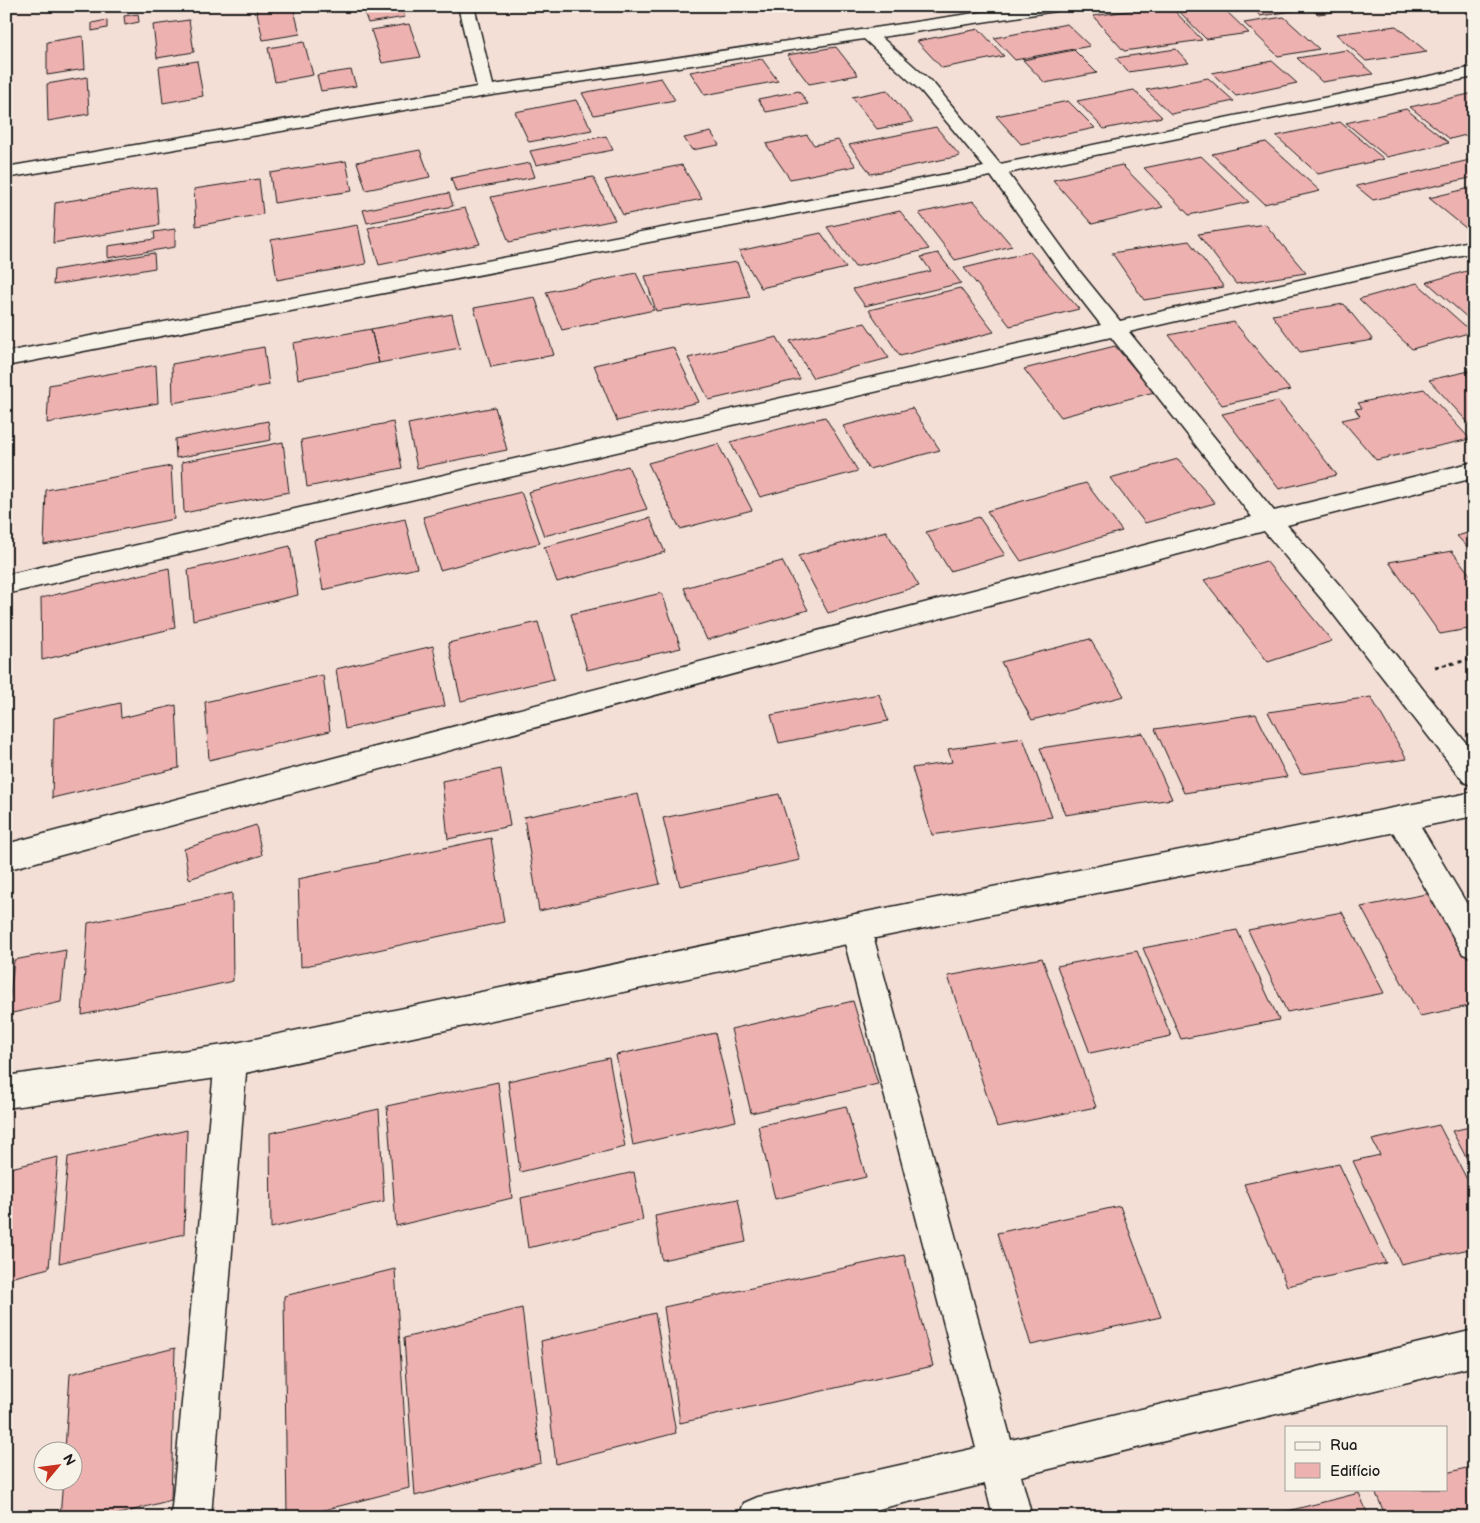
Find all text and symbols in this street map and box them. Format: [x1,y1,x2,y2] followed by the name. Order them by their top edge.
[1285,1426,1448,1490] legend
[1330,1436,1358,1455] text: Rua
[32,1440,82,1490] north arrow
[59,1451,79,1469] text: N
[1330,1462,1380,1481] text: Edifício

